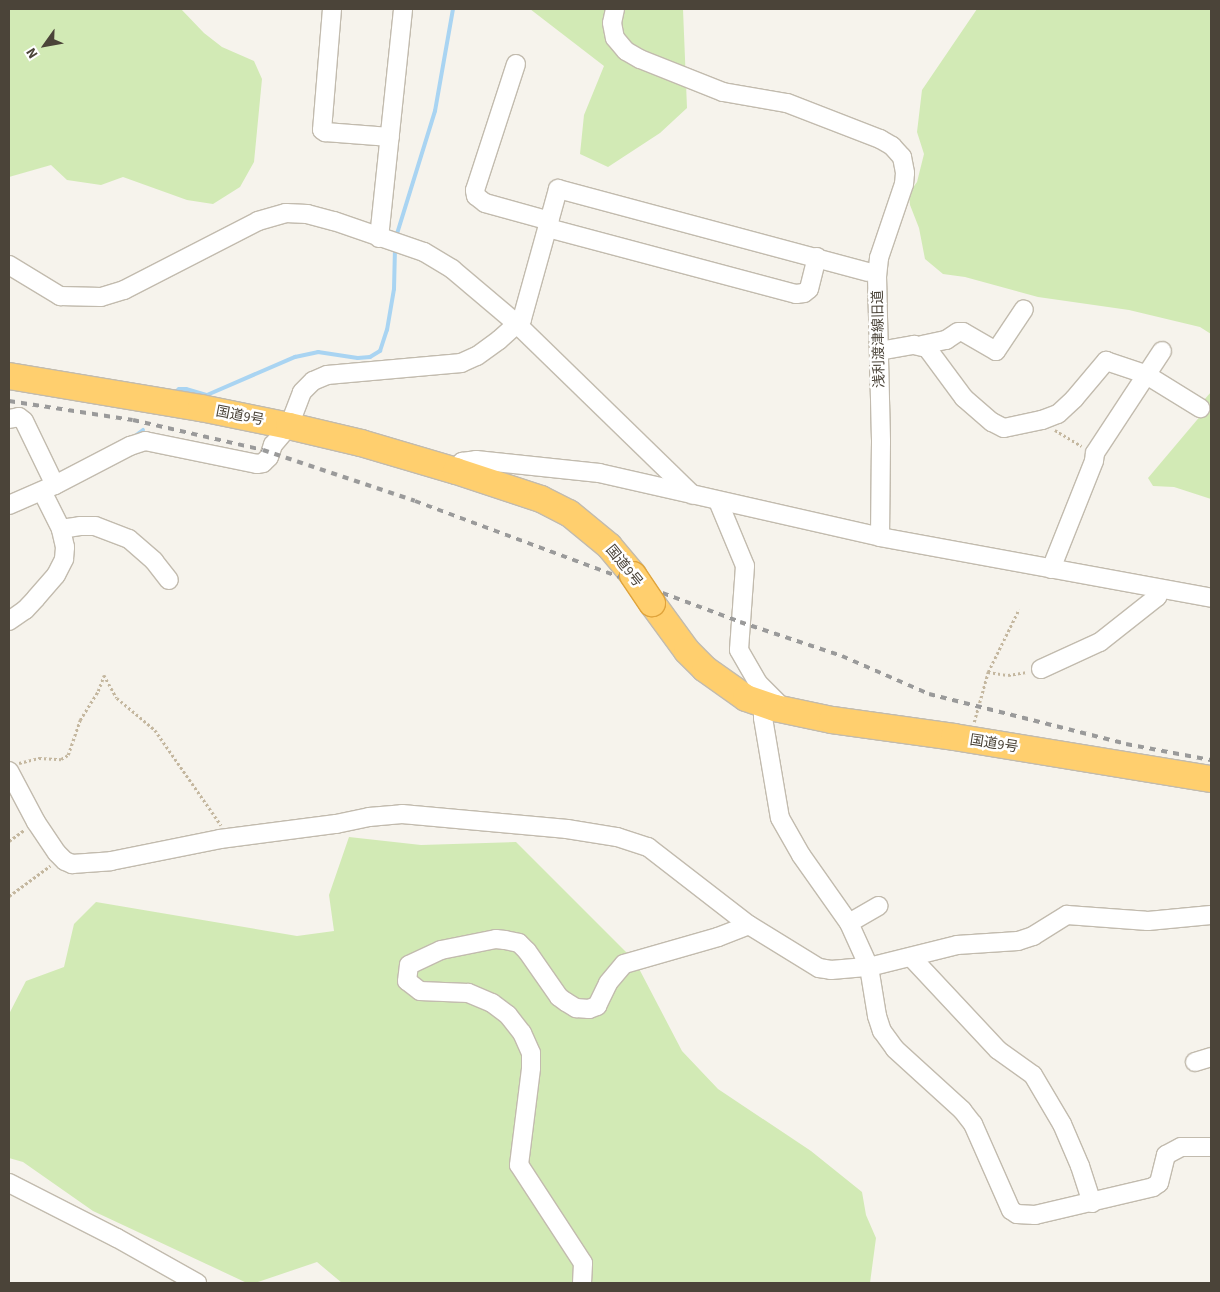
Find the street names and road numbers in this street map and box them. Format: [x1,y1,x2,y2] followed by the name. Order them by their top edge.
[870,290,888,388] street label: 浅利渡津線旧道
[214,403,266,429] street label: 国道9号
[602,542,646,590] street label: 国道9号
[969,732,1019,756] street label: 国道9号

